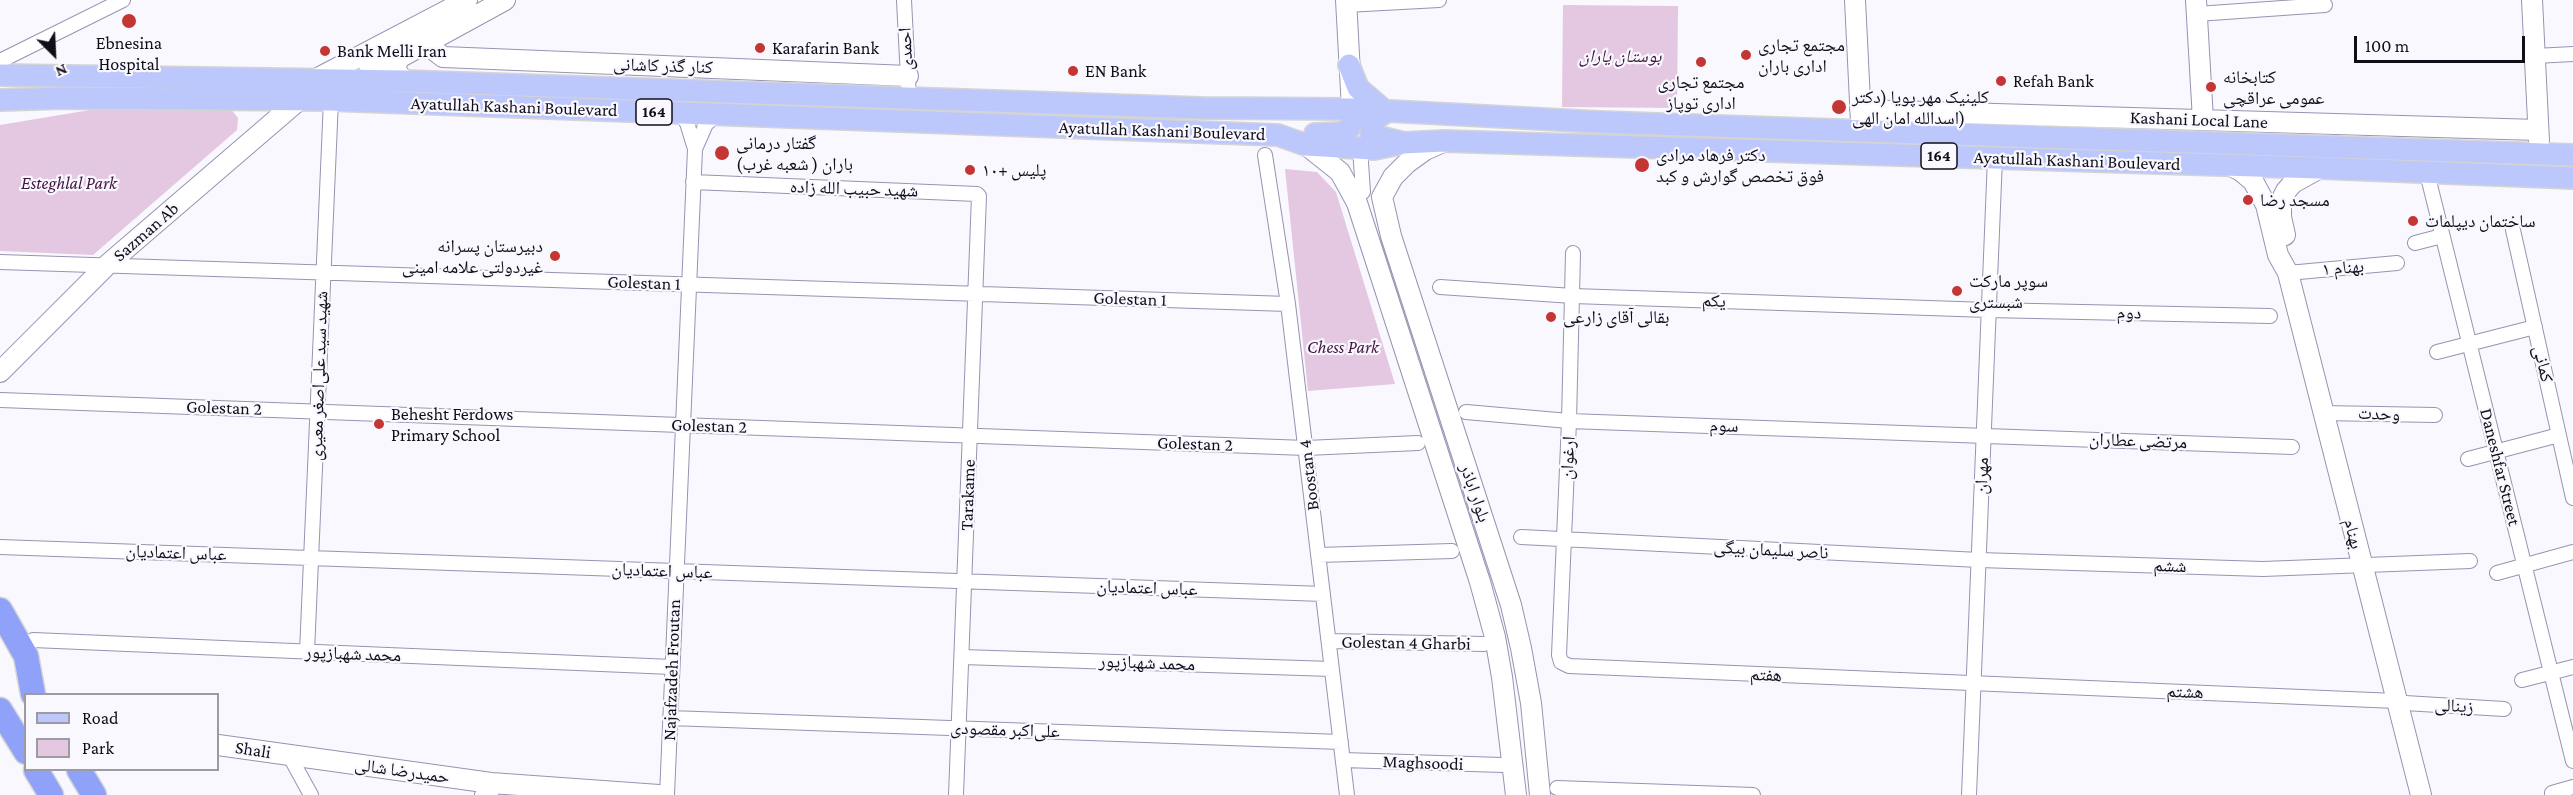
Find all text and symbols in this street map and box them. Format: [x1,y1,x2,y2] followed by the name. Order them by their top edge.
[120,12,138,30] marker: Ebnesina Hospital
[24,24,84,84] north arrow
[2357,24,2528,62] scale bar
[894,27,918,71] street label: احمدی
[96,32,162,74] place label: Ebnesina Hospital
[1758,34,1845,76] place label: مجتمع تجاری اداری باران
[2365,36,2409,56] text: 100 m
[772,37,879,59] place label: Karafarin Bank
[337,40,447,62] place label: Bank Melli Iran
[753,41,767,55] marker: Karafarin Bank
[318,44,332,58] marker: Bank Melli Iran
[1579,45,1661,67] park label: بوستان یاران
[1739,48,1753,62] marker: مجتمع تجاری اداری باران
[613,53,713,79] street label: کنار گذر کاشانی
[1694,55,1708,69] marker: مجتمع تجاری اداری توپاز
[1085,60,1146,82] place label: EN Bank
[53,61,70,81] text: N
[1066,64,1080,78] marker: EN Bank
[2223,66,2324,109] place label: کتابخانه عمومی عراقچی
[2013,70,2094,92] place label: Refah Bank
[1658,71,1744,113] place label: مجتمع تجاری اداری توپاز
[1994,74,2008,88] marker: Refah Bank
[2204,80,2218,94] marker: کتابخانه عمومی عراقچی
[1852,86,1989,128] place label: کلینیک مهر پویا (دکتر اسدالله امان الهی)
[410,93,618,121] street label: Ayatullah Kashani Boulevard
[1830,98,1848,116] marker: کلینیک مهر پویا (دکتر اسدالله امان الهی)
[636,99,672,125] road number: 164
[2130,107,2268,133] street label: Kashani Local Lane
[1058,117,1266,145] street label: Ayatullah Kashani Boulevard
[736,132,853,174] place label: گفتار درمانی باران ( شعبه غرب)
[1921,143,1957,169] road number: 164
[713,144,731,162] marker: گفتار درمانی باران ( شعبه غرب)
[1656,144,1824,186] place label: دکتر فرهاد مرادی فوق تخصص گوارش و کبد
[1973,147,2181,175] street label: Ayatullah Kashani Boulevard
[1633,156,1651,174] marker: دکتر فرهاد مرادی فوق تخصص گوارش و کبد
[982,159,1046,181] place label: پلیس +۱۰
[963,163,977,177] marker: پلیس +۱۰
[21,172,117,194] park label: Esteghlal Park
[789,176,919,202] street label: شهید حبیب الله زاده
[2260,189,2330,211] place label: مسجد رضا
[2241,193,2255,207] marker: مسجد رضا
[109,198,183,266] street label: Sazman Ab
[2425,210,2536,232] place label: ساختمان دیپلمات
[2406,214,2420,228] marker: ساختمان دیپلمات
[402,235,543,278] place label: دبیرستان پسرانه غیردولتی علامه امینی
[548,249,562,263] marker: دبیرستان پسرانه غیردولتی علامه امینی
[2321,255,2365,281] street label: بهنام ۱
[1969,270,2048,312] place label: سوپر مارکت شبستری
[607,271,681,295] street label: Golestan 1
[1950,284,1964,298] marker: سوپر مارکت شبستری
[1093,287,1167,311] street label: Golestan 1
[1702,290,1726,312] street label: یکم
[305,291,333,461] street label: شهید سید علی‌اصغر معیری
[2116,302,2142,324] street label: دوم
[1563,306,1670,328] place label: بقالی آقای زارعی
[1544,310,1558,324] marker: بقالی آقای زارعی
[1307,336,1379,358] park label: Chess Park
[2528,344,2558,384] street label: کمانی
[186,396,262,420] street label: Golestan 2
[2357,402,2401,426] street label: وحدت
[391,403,513,446] place label: Behesht Ferdows Primary School
[2475,406,2525,528] street label: Daneshfar Street
[671,414,747,438] street label: Golestan 2
[1709,415,1739,437] street label: سوم
[372,417,386,431] marker: Behesht Ferdows Primary School
[2089,428,2187,454] street label: مرتضی عطاران
[1157,432,1233,456] street label: Golestan 2
[1556,436,1580,480] street label: ارغوان
[1294,438,1324,512] street label: Boostan 4
[1971,457,1993,495] street label: مهران
[956,459,980,531] street label: Tarakame
[1455,461,1495,525] street label: بلوار اباذر
[2339,517,2367,551] street label: بهنام
[1713,536,1829,564] street label: ناصر سلیمان بیگی
[125,540,227,566] street label: عباس اعتمادیان
[2153,555,2187,577] street label: ششم
[611,558,713,584] street label: عباس اعتمادیان
[1096,575,1198,601] street label: عباس اعتمادیان
[659,599,685,741] street label: Najafzadeh Froutan
[1341,631,1471,655] street label: Golestan 4 Gharbi
[304,642,402,666] street label: محمد شهبازپور
[1098,651,1196,675] street label: محمد شهبازپور
[1749,663,1783,687] street label: هفتم
[2166,681,2204,703] street label: هشتم
[24,693,219,771] legend
[2434,694,2474,718] street label: زینالی
[82,708,119,728] text: Road
[950,717,1060,743] street label: علی‌اکبر مقصودی
[234,737,272,763] street label: Shali
[82,738,114,758] text: Park
[1382,751,1464,775] street label: Maghsoodi
[353,754,451,788] street label: حمیدرضا شالی

